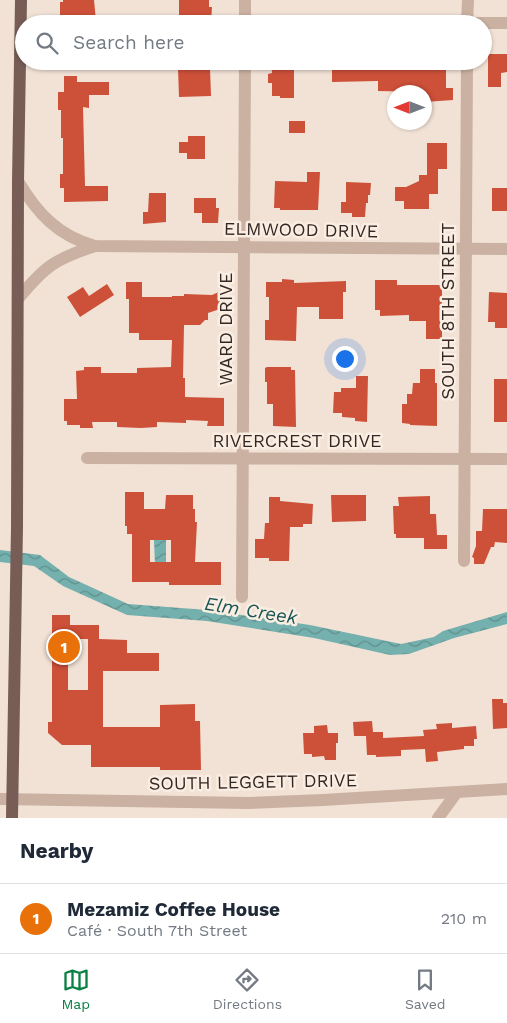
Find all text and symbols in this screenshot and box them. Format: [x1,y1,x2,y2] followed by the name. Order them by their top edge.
[15,15,492,70] search box
[33,29,61,57] icon: search
[73,31,184,54] text: Search here
[387,85,432,130] north arrow
[224,218,378,241] street label: ELMWOOD DRIVE
[437,222,458,399] street label: SOUTH 8TH STREET
[215,273,236,385] street label: WARD DRIVE
[332,346,358,372] your location
[212,430,382,451] street label: RIVERCREST DRIVE
[203,592,300,629] water label: Elm Creek
[48,628,80,666] pin: 1
[149,769,357,794] street label: SOUTH LEGGETT DRIVE
[20,838,93,863] text: Nearby
[67,898,280,921] text: Mezamiz Coffee House
[33,909,39,928] text: 1
[441,909,487,928] text: 210 m
[67,921,247,940] text: Café · South 7th Street
[61,966,90,1012] tab: Map
[213,966,282,1012] tab: Directions
[405,966,446,1012] tab: Saved

